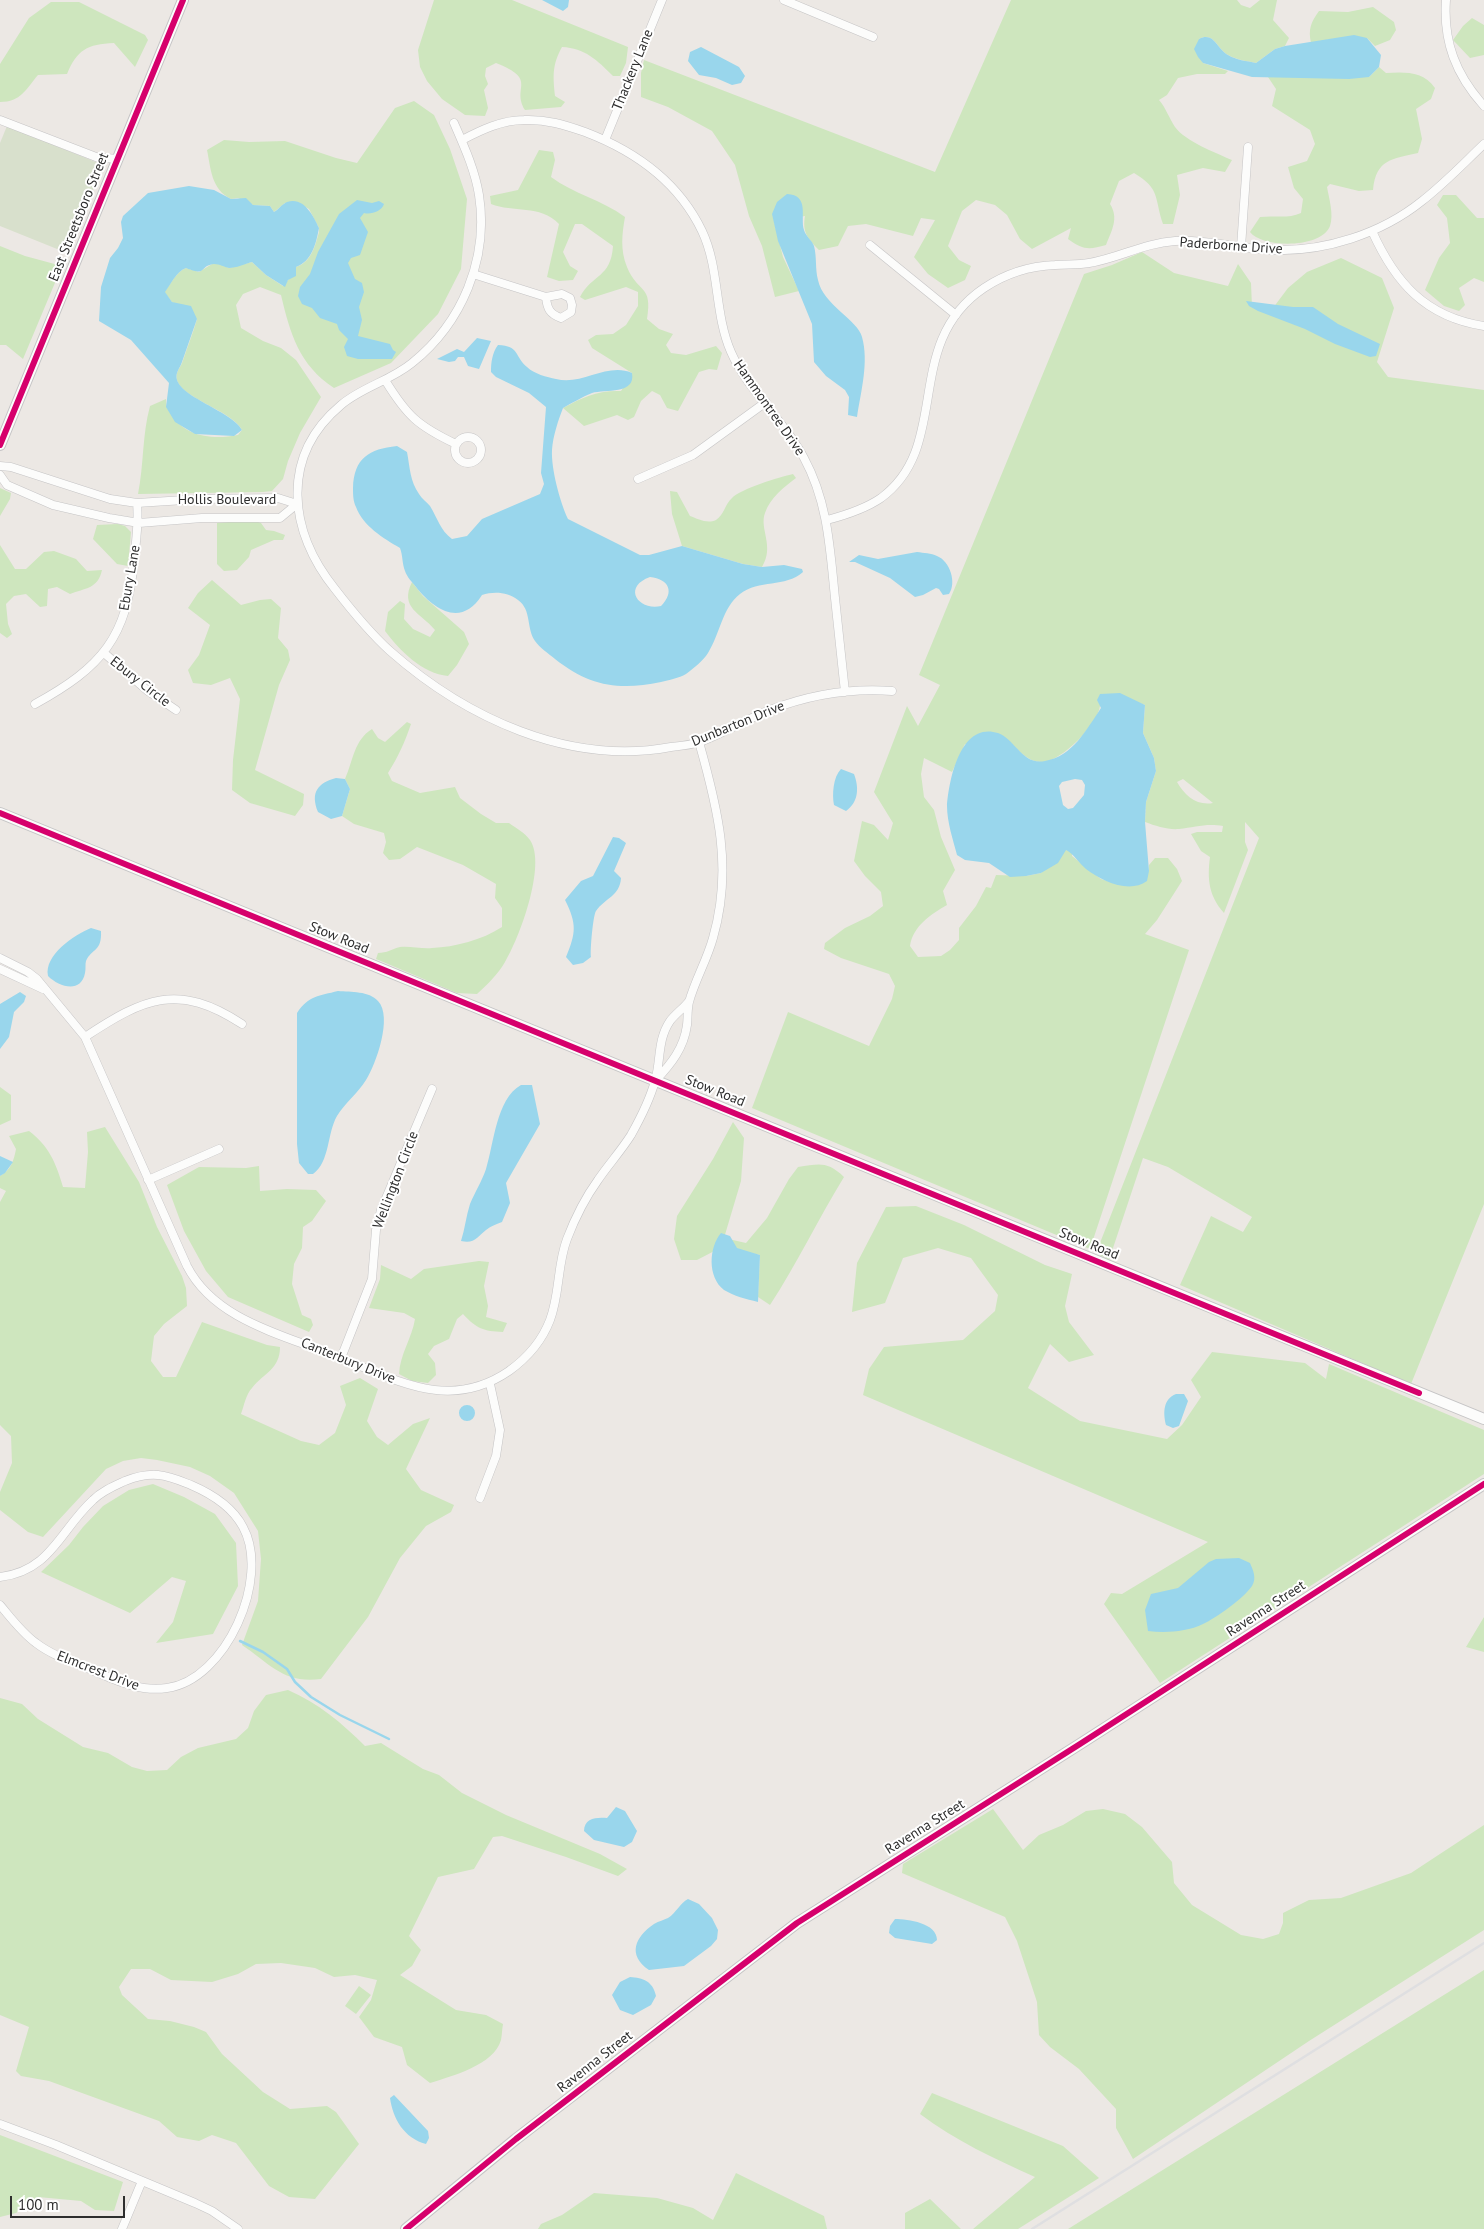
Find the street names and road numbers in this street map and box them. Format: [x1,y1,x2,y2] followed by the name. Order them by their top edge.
[609,27,657,113] street label: Thackery Lane
[45,150,113,284] street label: East Streetsboro Street
[1179,234,1283,258] street label: Paderborne Drive
[730,357,808,459] street label: Hammontree Drive
[178,492,276,508] street label: Hollis Boulevard
[116,544,144,612] street label: Ebury Lane
[107,653,173,711] street label: Ebury Circle
[689,698,787,750] street label: Dunbarton Drive
[307,918,371,958] street label: Stow Road
[683,1071,747,1111] street label: Stow Road
[370,1129,422,1231] street label: Wellington Circle
[1057,1224,1121,1264] street label: Stow Road
[298,1334,398,1388] street label: Canterbury Drive
[1223,1577,1309,1641] street label: Ravenna Street
[54,1648,142,1694] street label: Elmcrest Drive
[882,1796,968,1858] street label: Ravenna Street
[554,2027,636,2097] street label: Ravenna Street

